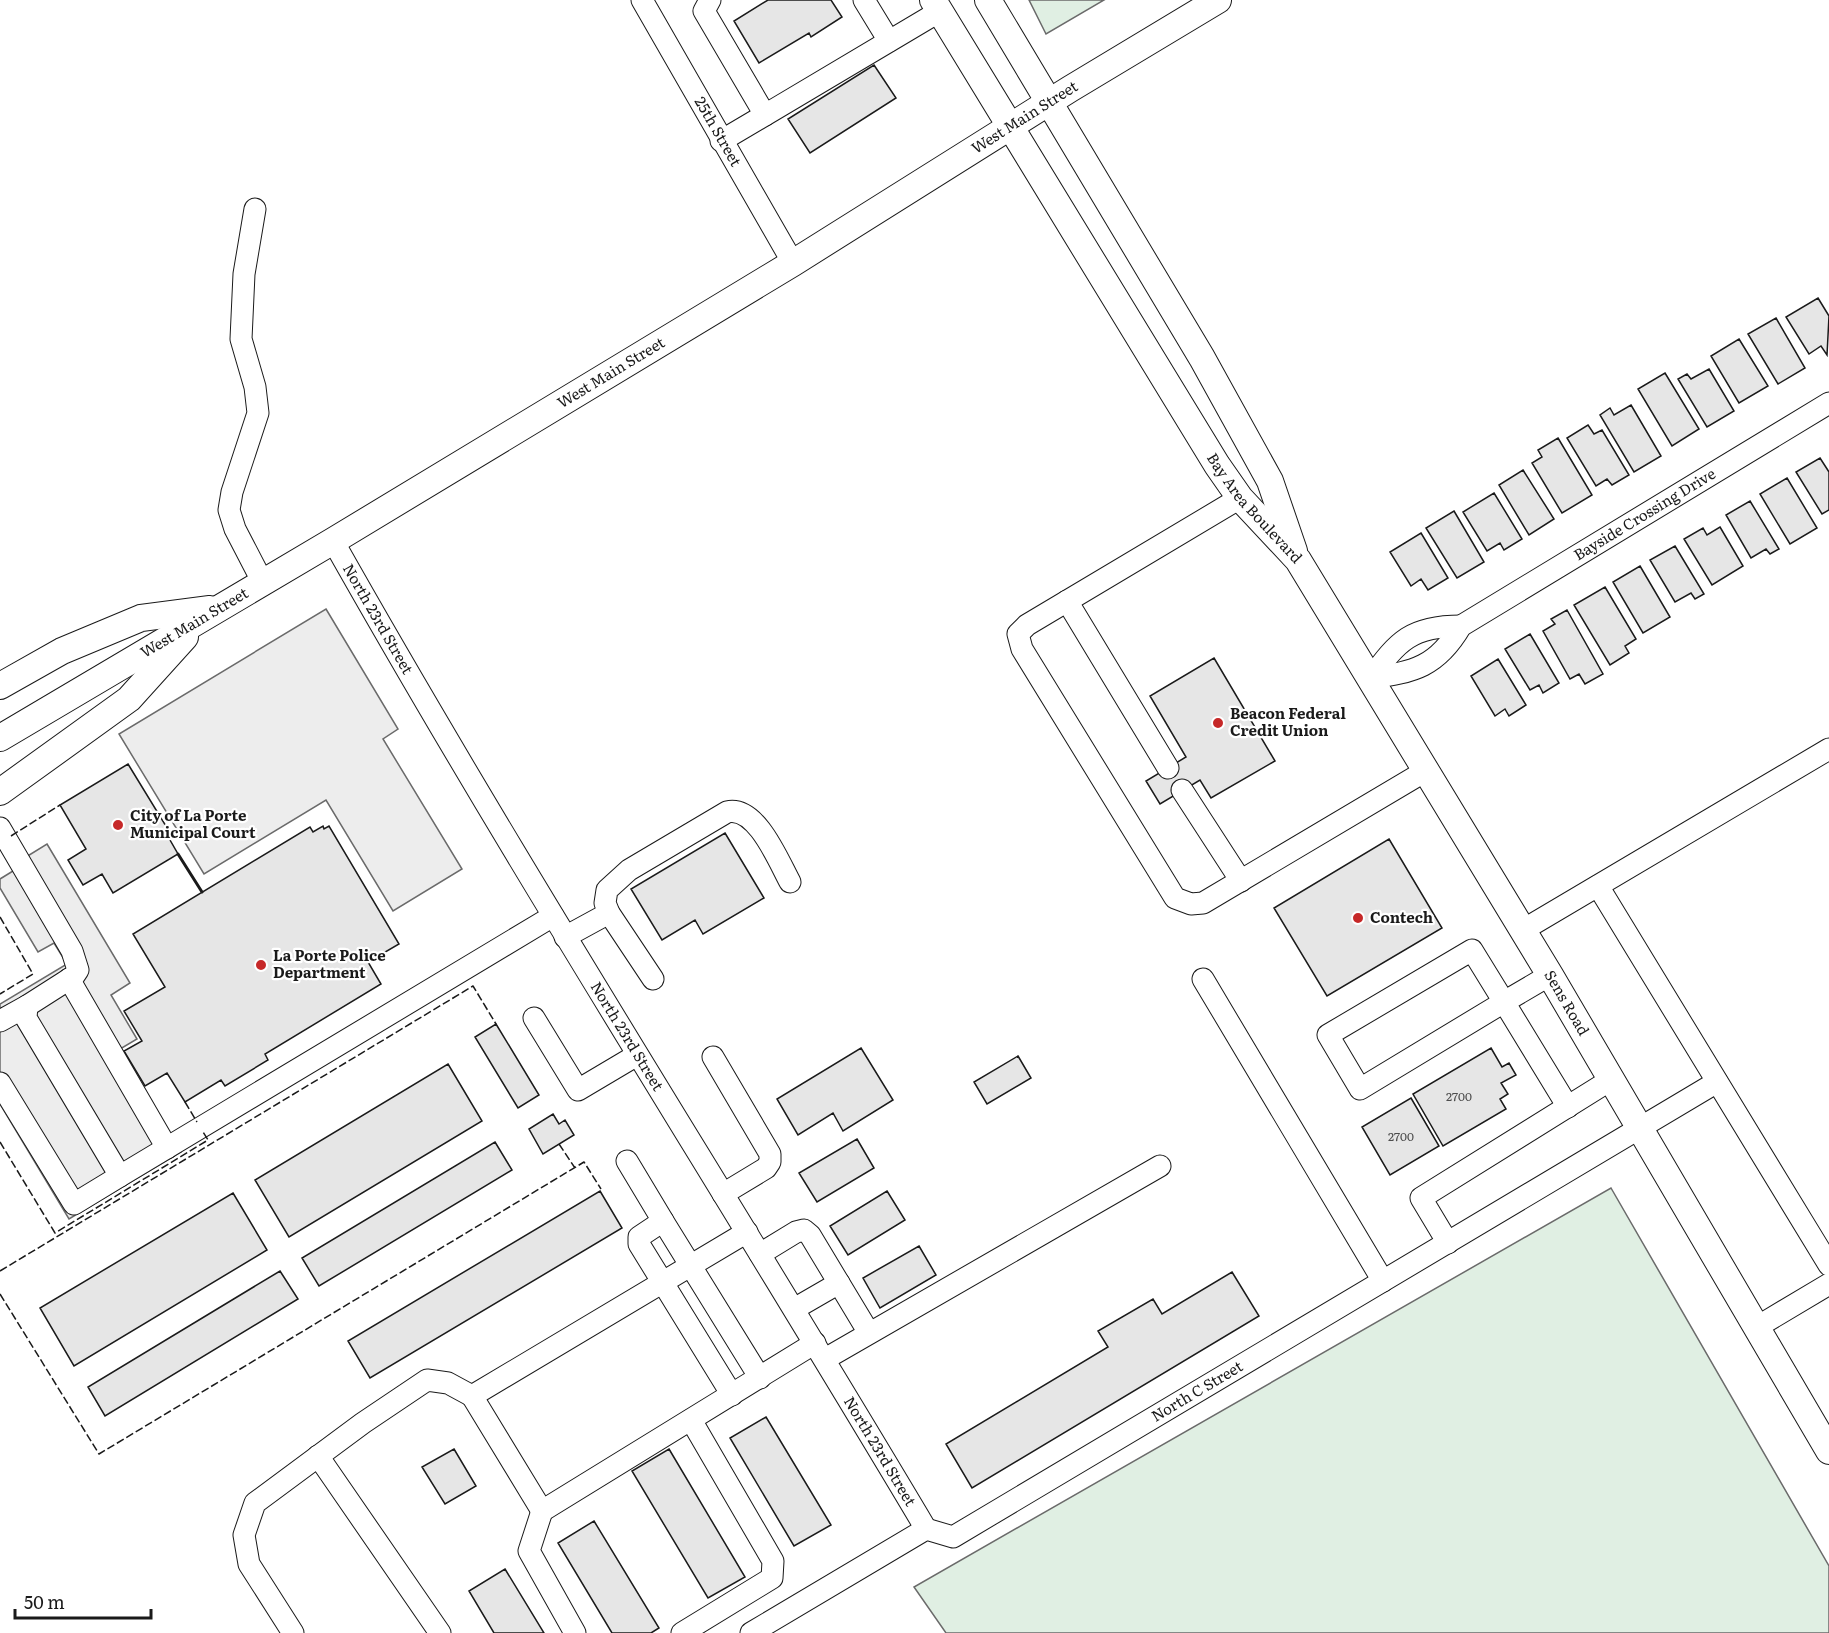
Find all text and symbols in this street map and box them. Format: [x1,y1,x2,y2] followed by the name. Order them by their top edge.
[966,74,1082,158] street label: West Main Street
[690,92,748,170] street label: 25th Street
[552,330,669,413] street label: West Main Street
[1202,448,1308,568] street label: Bay Area Boulevard
[1569,461,1720,565] street label: Bayside Crossing Drive
[338,559,420,678] street label: North 23rd Street
[135,581,252,663] street label: West Main Street
[1230,701,1346,741] place label: Beacon Federal Credit Union
[1211,716,1225,730] marker: Beacon Federal Credit Union
[130,803,256,843] place label: City of La Porte Municipal Court
[111,818,125,832] marker: City of La Porte Municipal Court
[1370,905,1433,928] place label: Contech
[1351,911,1365,925] marker: Contech
[273,943,386,983] place label: La Porte Police Department
[254,958,268,972] marker: La Porte Police Department
[1539,965,1596,1039] street label: Sens Road
[586,977,670,1095] street label: North 23rd Street
[1446,1087,1472,1105] house number: 2700
[1388,1127,1414,1145] house number: 2700
[1146,1354,1247,1426] street label: North C Street
[839,1391,923,1510] street label: North 23rd Street
[15,1582,152,1620] scale bar
[24,1588,65,1615] text: 50 m

